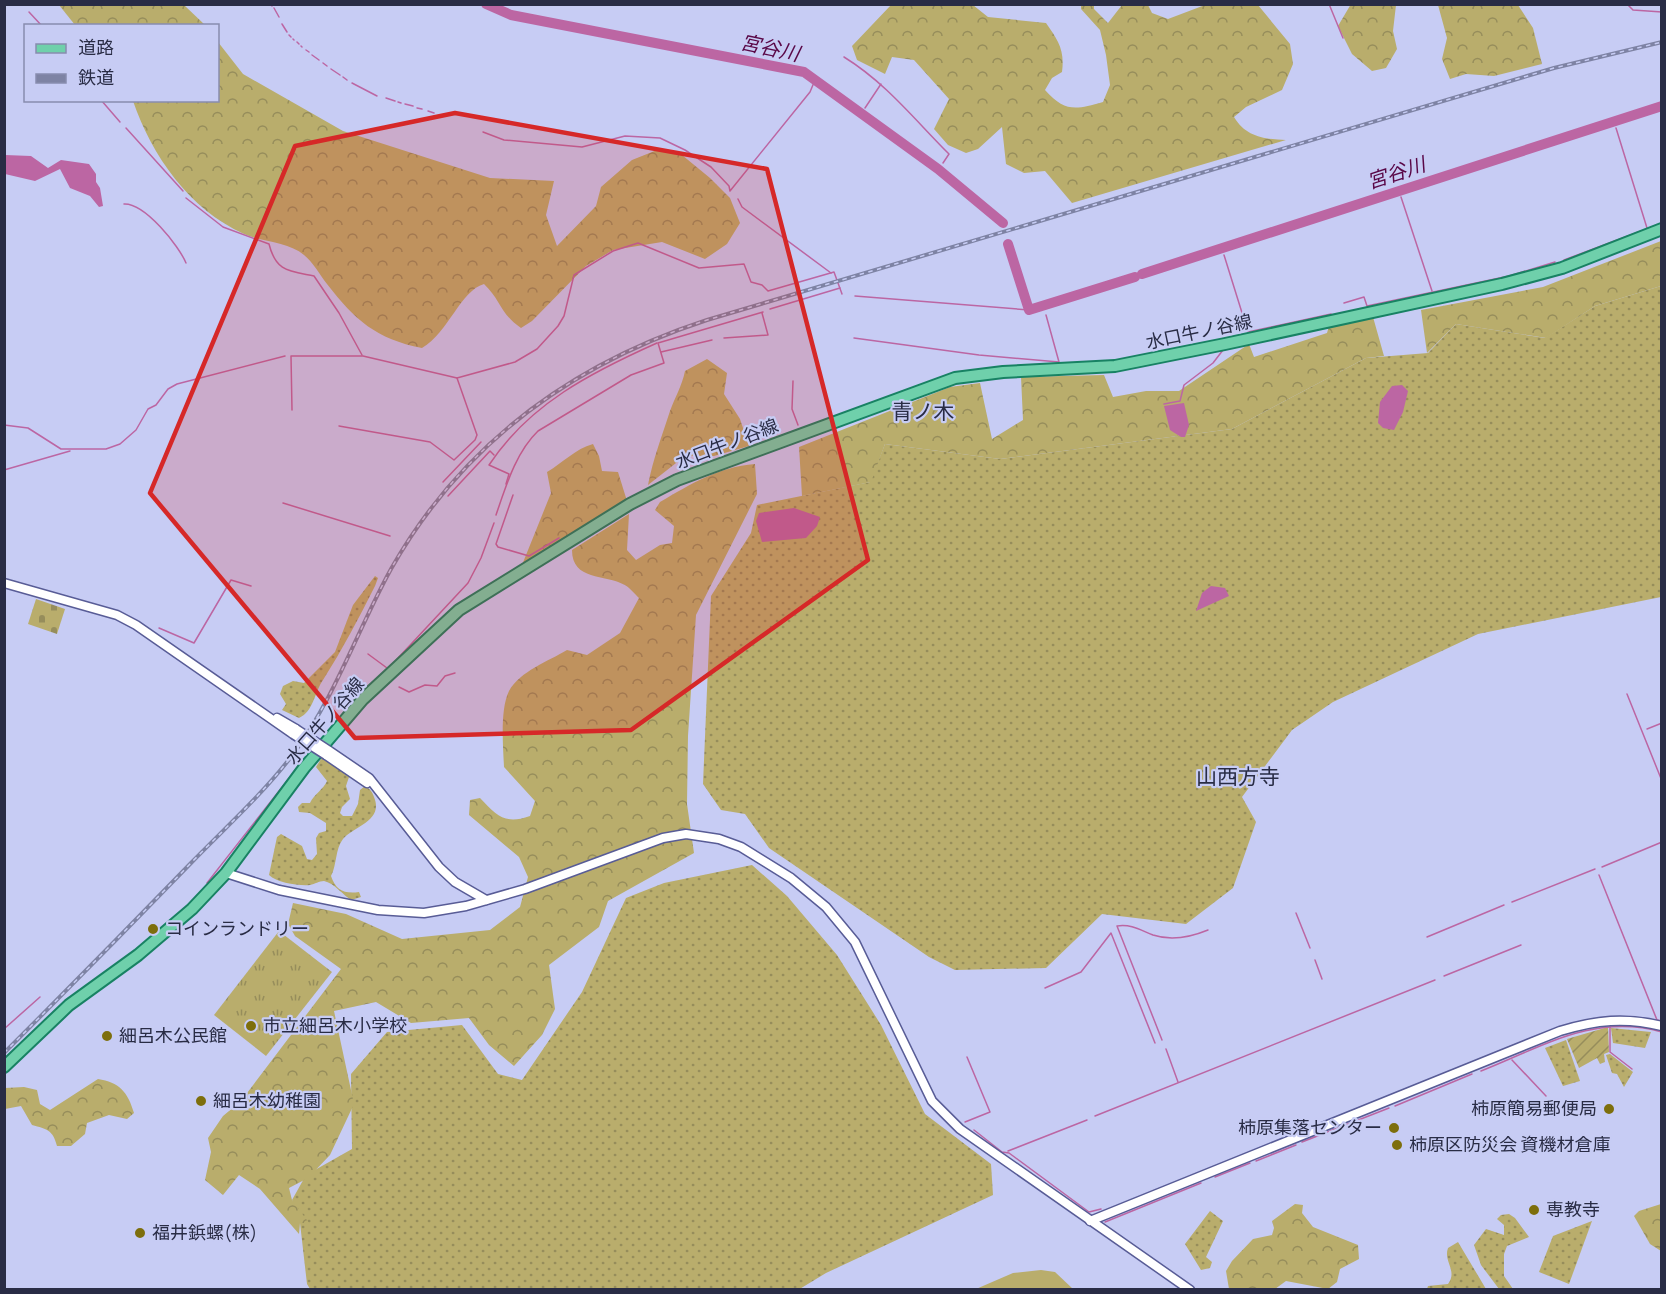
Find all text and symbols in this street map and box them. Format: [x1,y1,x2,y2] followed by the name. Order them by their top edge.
[24,24,219,102] legend
[738,28,804,67] water label: 宮谷川
[78,35,114,59] text: 道路
[78,65,114,89] text: 鉄道
[1363,150,1430,195] water label: 宮谷川
[1143,308,1254,354] street label: 水口牛ノ谷線
[892,397,955,425] district label: 青ノ木
[672,413,781,474] street label: 水口牛ノ谷線
[280,672,369,769] street label: 水口牛ノ谷線
[1196,762,1280,790] district label: 山西方寺
[165,916,309,940] place label: コインランドリー
[146,922,160,936] marker: コインランドリー
[263,1013,407,1037] place label: 市立細呂木小学校
[244,1019,258,1033] marker: 市立細呂木小学校
[119,1023,227,1047] place label: 細呂木公民館
[100,1029,114,1043] marker: 細呂木公民館
[213,1088,321,1112] place label: 細呂木幼稚園
[194,1094,208,1108] marker: 細呂木幼稚園
[1471,1096,1597,1120] place label: 柿原簡易郵便局
[1602,1102,1616,1116] marker: 柿原簡易郵便局
[1238,1115,1382,1139] place label: 柿原集落センター
[1387,1121,1401,1135] marker: 柿原集落センター
[1409,1132,1611,1156] place label: 柿原区防災会 資機材倉庫
[1390,1138,1404,1152] marker: 柿原区防災会 資機材倉庫
[1546,1197,1600,1221] place label: 専教寺
[1527,1203,1541,1217] marker: 専教寺
[152,1220,257,1244] place label: 福井鋲螺(株)
[133,1226,147,1240] marker: 福井鋲螺(株)

